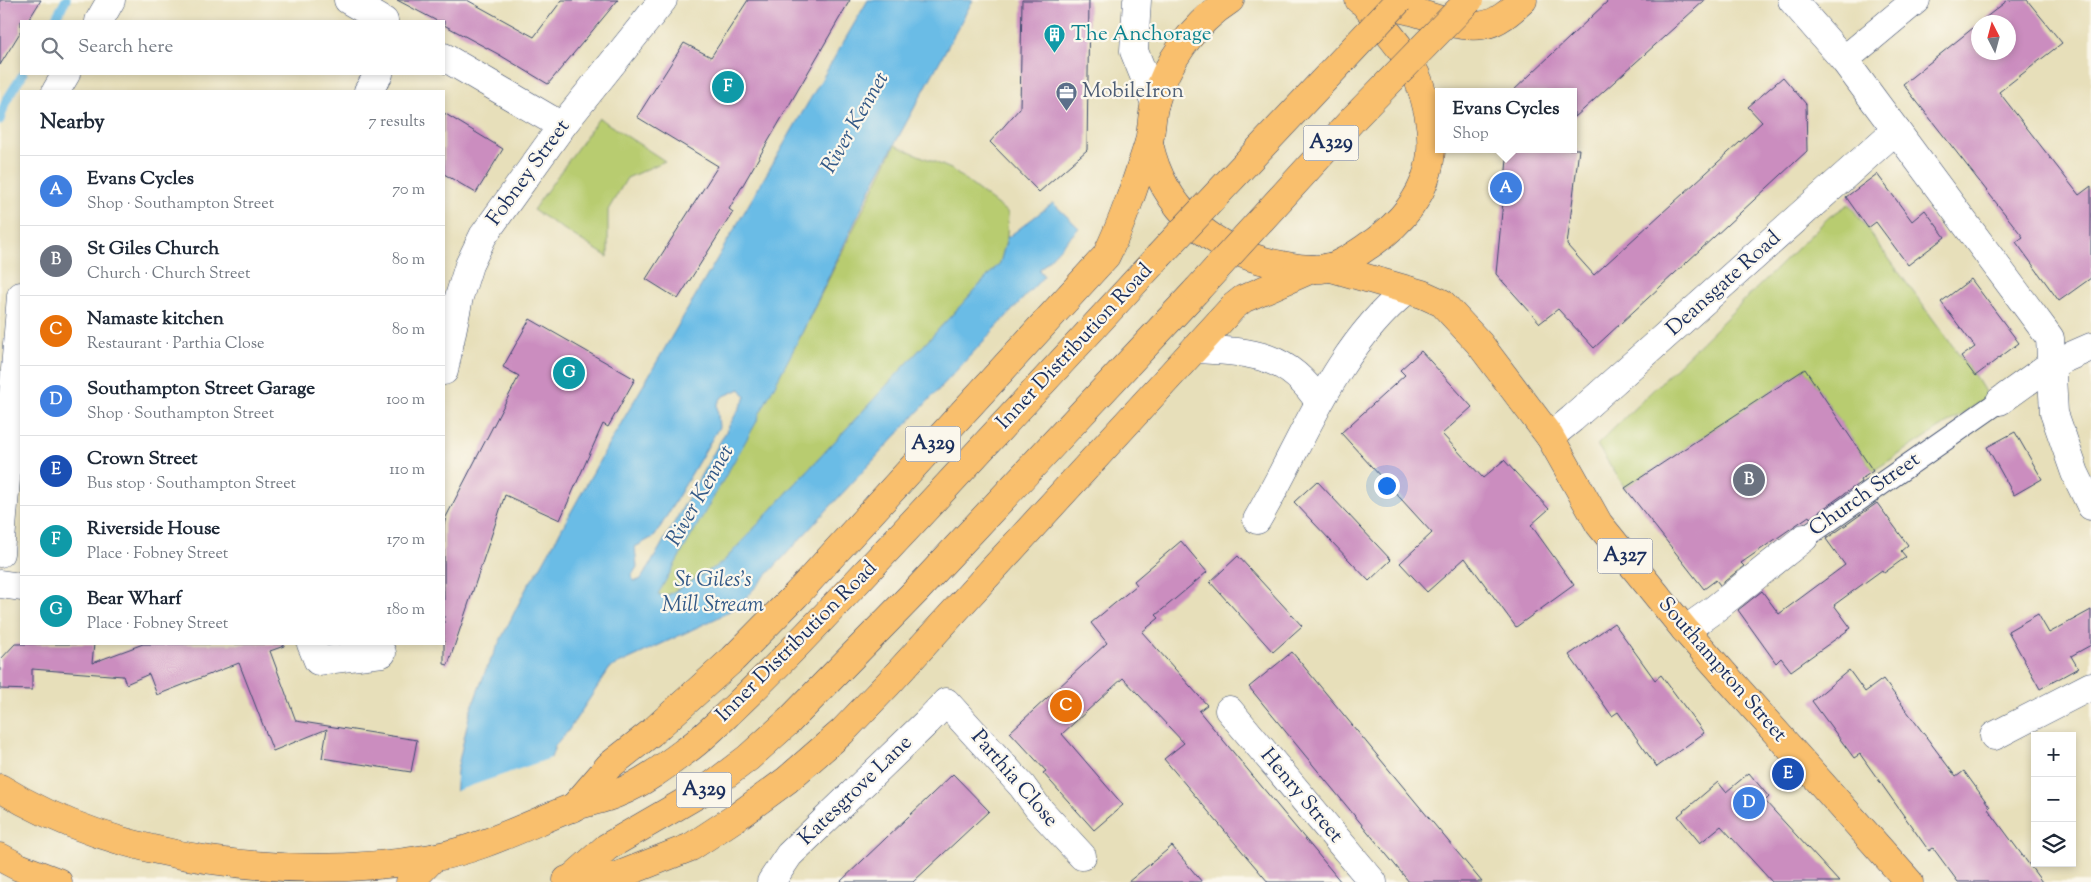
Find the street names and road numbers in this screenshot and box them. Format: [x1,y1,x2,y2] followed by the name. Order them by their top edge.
[480,114,578,232] street label: Fobney Street
[1304,126,1358,160] road number: A329
[1660,224,1788,344] street label: Deansgate Road
[990,257,1160,437] street label: Inner Distribution Road
[906,426,960,462] road number: A329
[1803,446,1927,544] street label: Church Street
[1598,538,1652,574] road number: A327
[709,554,885,730] street label: Inner Distribution Road
[1650,591,1794,749] street label: Southampton Street
[963,724,1065,834] street label: Parthia Close
[792,729,920,853] street label: Katesgrove Lane
[1252,742,1350,850] street label: Henry Street
[676,772,732,808] road number: A329

